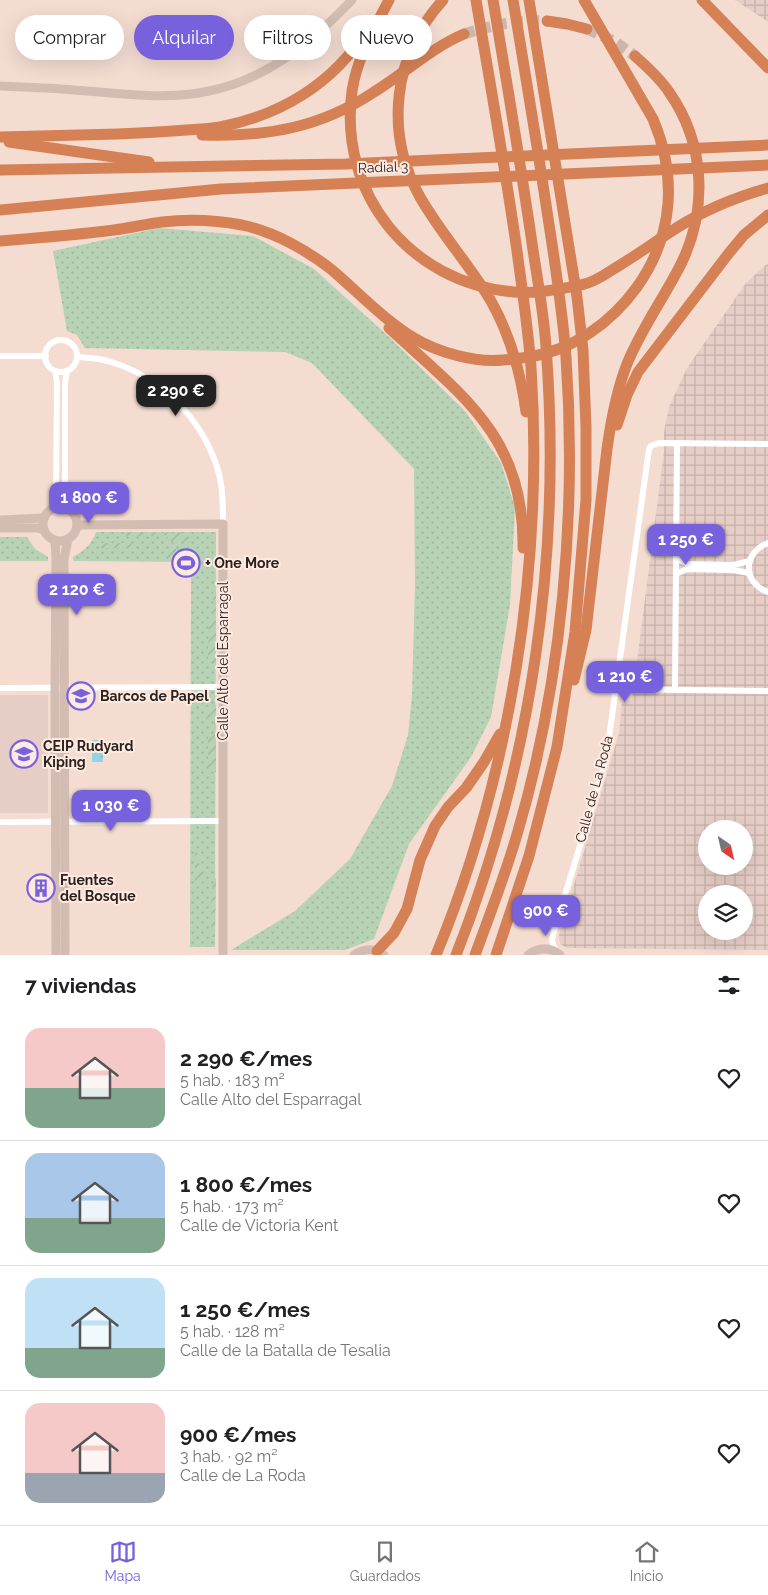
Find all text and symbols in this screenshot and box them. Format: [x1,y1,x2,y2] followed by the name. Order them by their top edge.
[15,15,124,60] chip: Comprar
[134,15,234,60] chip: Alquilar
[244,15,331,60] chip: Filtros
[341,15,432,60] chip: Nuevo
[357,158,409,176] street label: Radial 3
[130,374,222,417] pin: 2 290 €
[147,381,205,400] text: 2 290 €
[43,482,135,524] pin: 1 800 €
[60,488,118,507] text: 1 800 €
[640,524,732,566] pin: 1 250 €
[658,530,714,549] text: 1 250 €
[171,548,201,578] sports icon: + One More
[205,555,280,571] place label: + One More
[31,574,123,616] pin: 2 120 €
[49,580,105,599] text: 2 120 €
[215,581,231,740] street label: Calle Alto del Esparragal
[579,660,671,703] pin: 1 210 €
[597,667,653,686] text: 1 210 €
[66,681,96,711] school or university icon: Barcos de Papel
[100,688,209,704] place label: Barcos de Papel
[572,734,616,844] street label: Calle de La Roda
[43,738,134,770] place label: CEIP Rudyard Kiping
[9,739,39,769] school or university icon: CEIP Rudyard Kiping
[65,790,157,832] pin: 1 030 €
[83,796,139,815] text: 1 030 €
[698,820,752,875] north arrow
[698,820,753,940] map controls
[60,872,136,904] place label: Fuentes del Bosque
[26,873,56,903] building icon: Fuentes del Bosque
[698,885,753,940] button: layers
[511,894,581,937] pin: 900 €
[523,901,569,920] text: 900 €
[715,971,743,999] icon: filters
[25,973,136,998] text: 7 viviendas
[180,1046,312,1071] text: 2 290 €/mes
[65,1048,125,1108] icon: home
[715,1064,743,1092] icon: heart
[180,1071,285,1090] text: 5 hab. · 183 m²
[180,1090,362,1109] text: Calle Alto del Esparragal
[180,1172,312,1197] text: 1 800 €/mes
[65,1173,125,1233] icon: home
[715,1189,743,1217] icon: heart
[180,1197,284,1216] text: 5 hab. · 173 m²
[180,1216,338,1235] text: Calle de Victoria Kent
[180,1297,310,1322] text: 1 250 €/mes
[65,1298,125,1358] icon: home
[715,1314,743,1342] icon: heart
[180,1322,285,1341] text: 5 hab. · 128 m²
[180,1341,391,1360] text: Calle de la Batalla de Tesalia
[180,1422,296,1447] text: 900 €/mes
[65,1423,125,1483] icon: home
[715,1439,743,1467] icon: heart
[180,1447,277,1466] text: 3 hab. · 92 m²
[180,1466,306,1485] text: Calle de La Roda
[105,1538,141,1584] tab: Mapa
[350,1538,421,1584] tab: Guardados
[630,1538,663,1584] tab: Inicio

